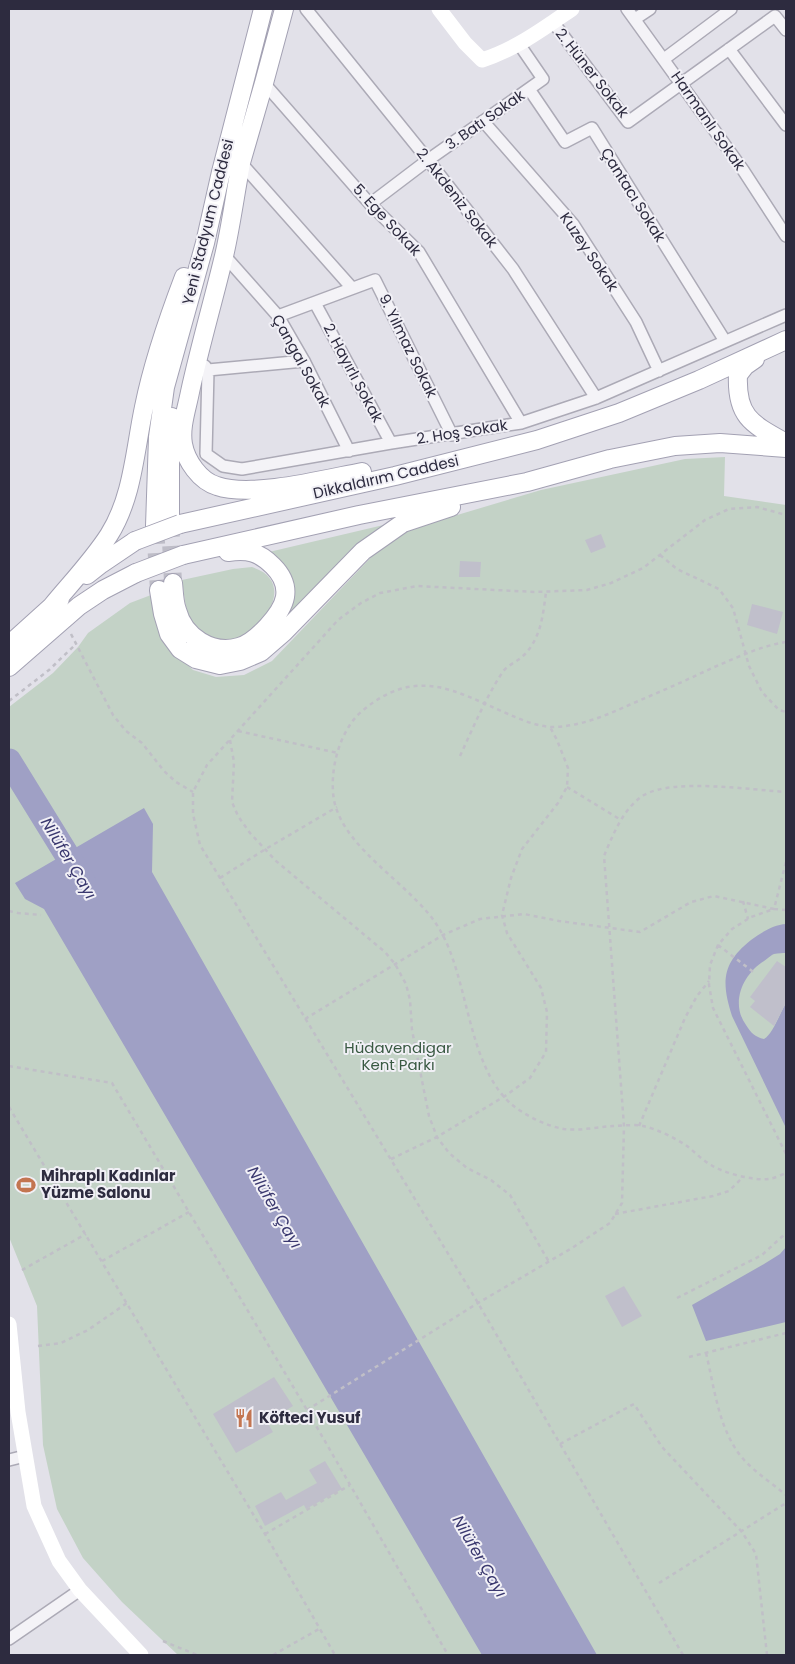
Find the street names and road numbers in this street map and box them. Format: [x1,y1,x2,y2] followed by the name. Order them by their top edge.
[551,24,634,122] street label: 2. Hüner Sokak
[666,67,751,175] street label: Harmanlı Sokak
[441,84,529,155] street label: 3. Batı Sokak
[177,137,238,307] street label: Yeni Stadyum Caddesi
[412,143,503,252] street label: 2. Akdeniz Sokak
[596,143,671,246] street label: Çantacı Sokak
[348,179,427,261] street label: 5. Ege Sokak
[555,208,624,296] street label: Kuzey Sokak
[374,290,443,401] street label: 9. Yılmaz Sokak
[267,310,336,411] street label: Çangal Sokak
[318,320,389,426] street label: 2. Hayırlı Sokak
[415,414,509,449] street label: 2. Hoş Sokak
[311,450,461,503] street label: Dikkaldırım Caddesi

